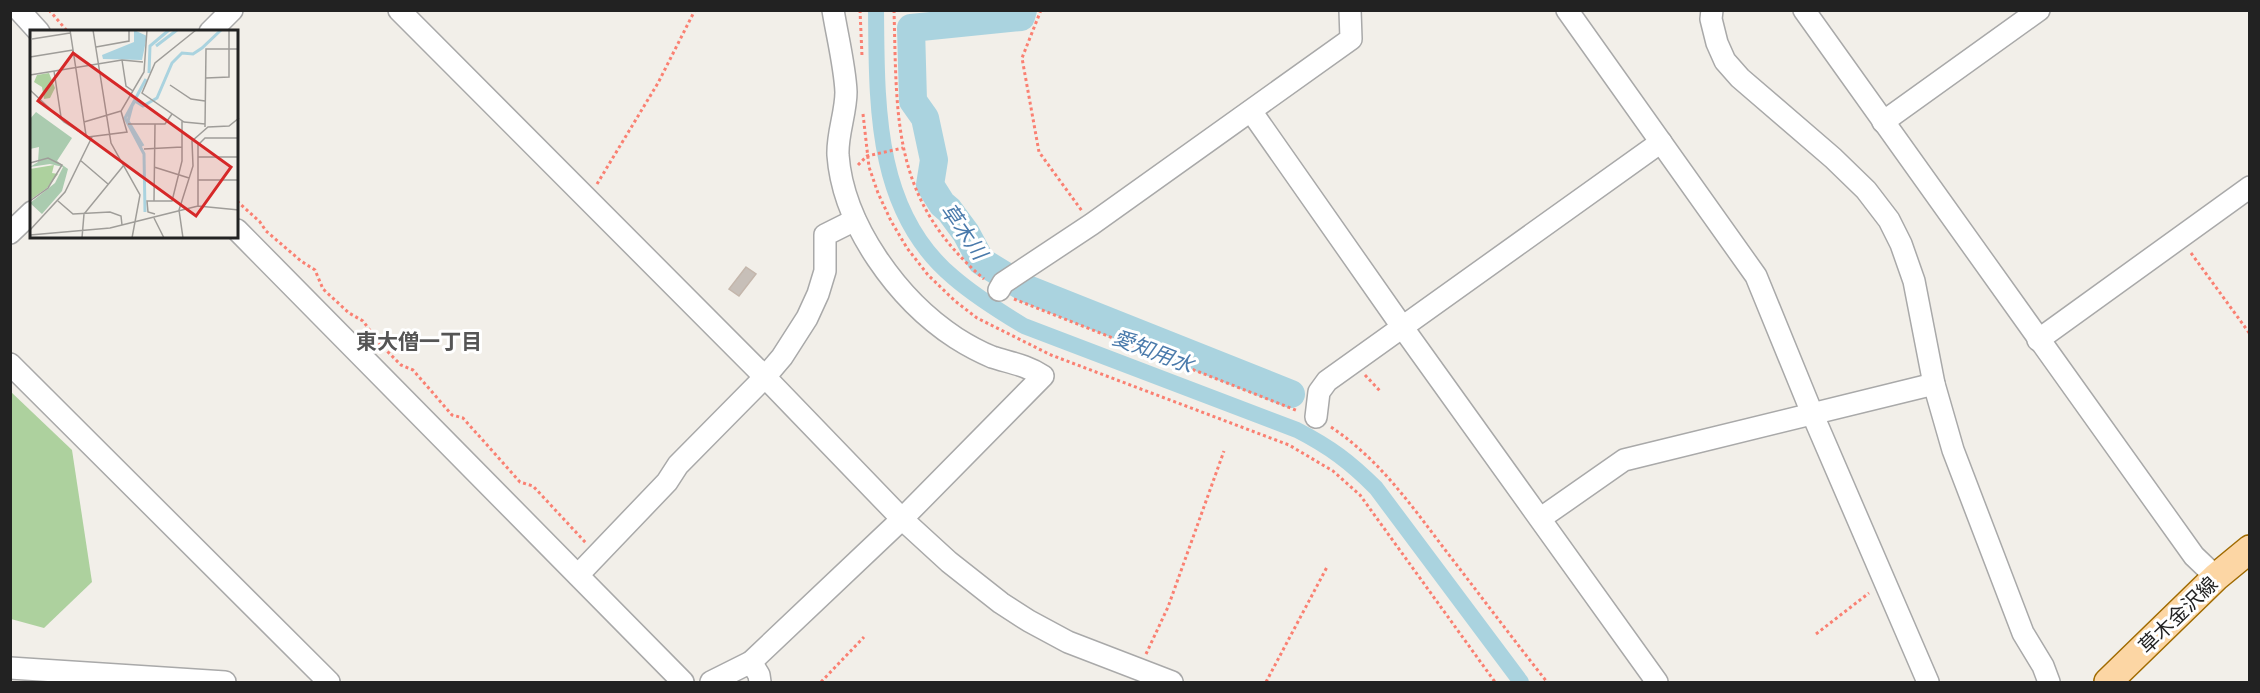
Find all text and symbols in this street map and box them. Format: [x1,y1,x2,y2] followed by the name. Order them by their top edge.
[30,30,238,238] inset map
[936,198,993,266] water label: 草木川
[1109,324,1199,378] water label: 愛知用水
[356,329,482,354] district label: 東大僧一丁目
[2134,572,2222,658] street label: 草木金沢線

